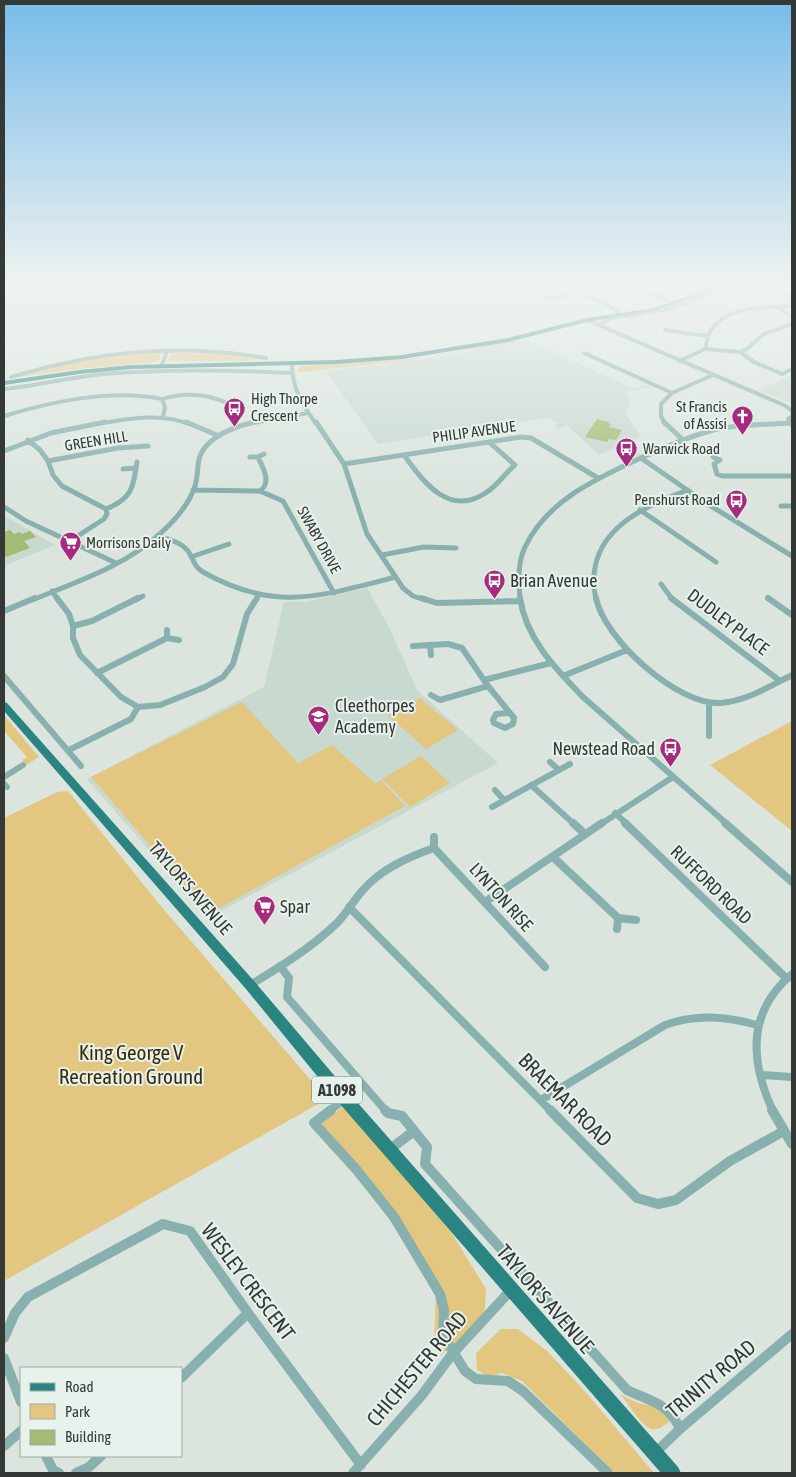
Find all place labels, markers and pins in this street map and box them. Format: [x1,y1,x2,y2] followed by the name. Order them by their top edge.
[251,390,318,424] place label: High Thorpe Crescent
[223,396,247,427] bus stop icon: High Thorpe Crescent
[676,398,727,432] place label: St Francis of Assisi
[731,404,755,435] church icon: St Francis of Assisi
[615,437,639,468] bus stop icon: Warwick Road
[643,440,720,457] place label: Warwick Road
[724,488,748,519] bus stop icon: Penshurst Road
[634,491,720,508] place label: Penshurst Road
[58,531,82,562] supermarket icon: Morrisons Daily
[86,534,171,551] place label: Morrisons Daily
[482,569,506,600] bus stop icon: Brian Avenue
[510,570,597,591] place label: Brian Avenue
[335,695,415,737] place label: Cleethorpes Academy
[307,704,331,735] school or university icon: Cleethorpes Academy
[659,737,683,768] bus stop icon: Newstead Road
[552,738,655,759] place label: Newstead Road
[252,895,276,926] supermarket icon: Spar
[280,896,310,917] place label: Spar

